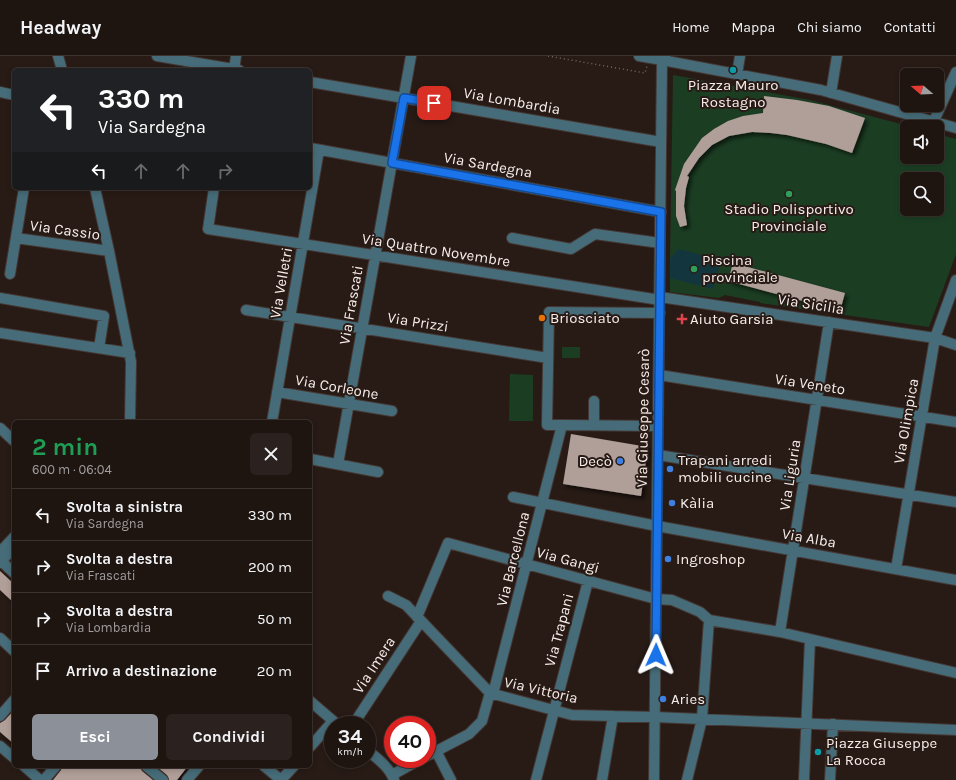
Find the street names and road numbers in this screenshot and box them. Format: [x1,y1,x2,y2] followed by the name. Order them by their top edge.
[462,84,562,118] street label: Via Lombardia
[442,148,534,182] street label: Via Sardegna
[29,216,101,244] street label: Via Cassio
[360,229,512,271] street label: Via Quattro Novembre
[266,246,296,320] street label: Via Velletri
[335,264,367,346] street label: Via Frascati
[776,290,846,318] street label: Via Sicilia
[386,308,450,336] street label: Via Prizzi
[633,348,653,488] street label: Via Giuseppe Cesarò
[774,370,846,398] street label: Via Veneto
[294,371,380,403] street label: Via Corleone
[890,377,922,465] street label: Via Olimpica
[775,438,805,512] street label: Via Liguria
[493,510,533,608] street label: Via Barcellona
[781,524,837,552] street label: Via Alba
[534,543,602,577] street label: Via Gangi
[541,591,577,669] street label: Via Trapani
[349,633,399,697] street label: Via Imera
[502,673,580,707] street label: Via Vittoria

